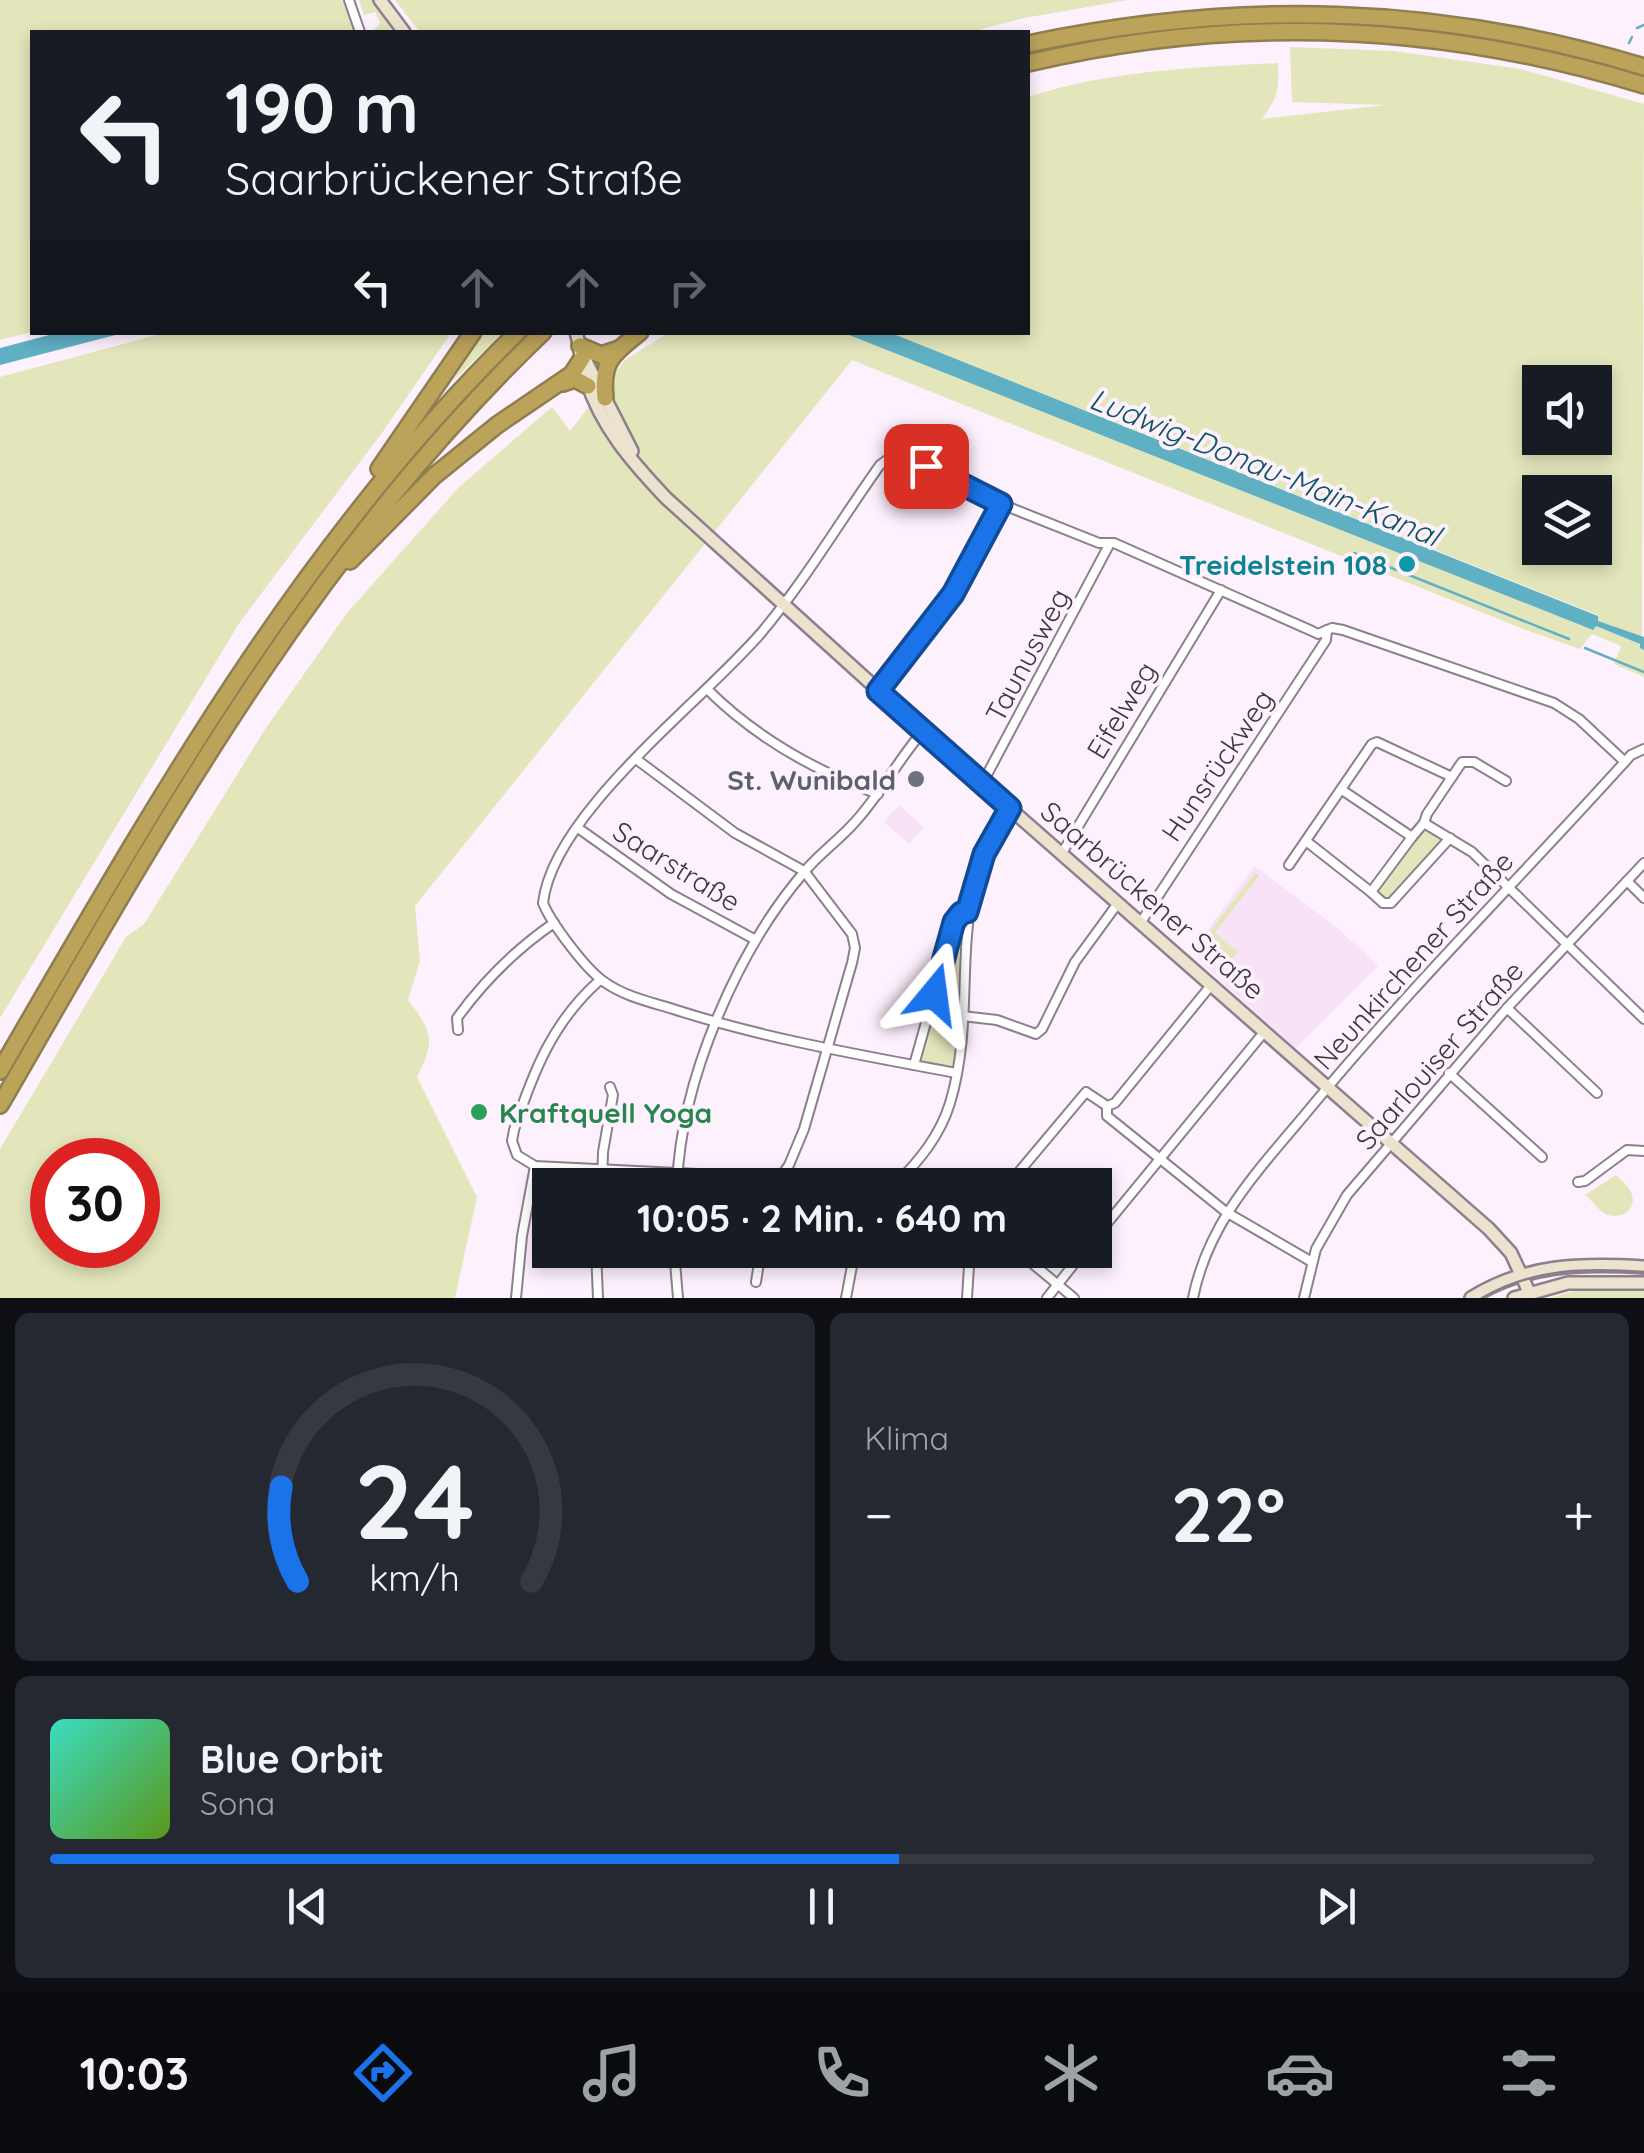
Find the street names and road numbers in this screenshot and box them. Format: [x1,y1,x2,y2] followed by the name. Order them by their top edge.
[977,582,1077,728] street label: Taunusweg
[1078,655,1164,765] street label: Eifelweg
[1153,682,1281,848] street label: Hunsrückweg
[1034,793,1272,1007] street label: Saarbrückener Straße
[607,813,747,919] street label: Saarstraße
[1306,844,1520,1076] street label: Neunkirchener Straße
[1348,954,1530,1156] street label: Saarlouiser Straße

